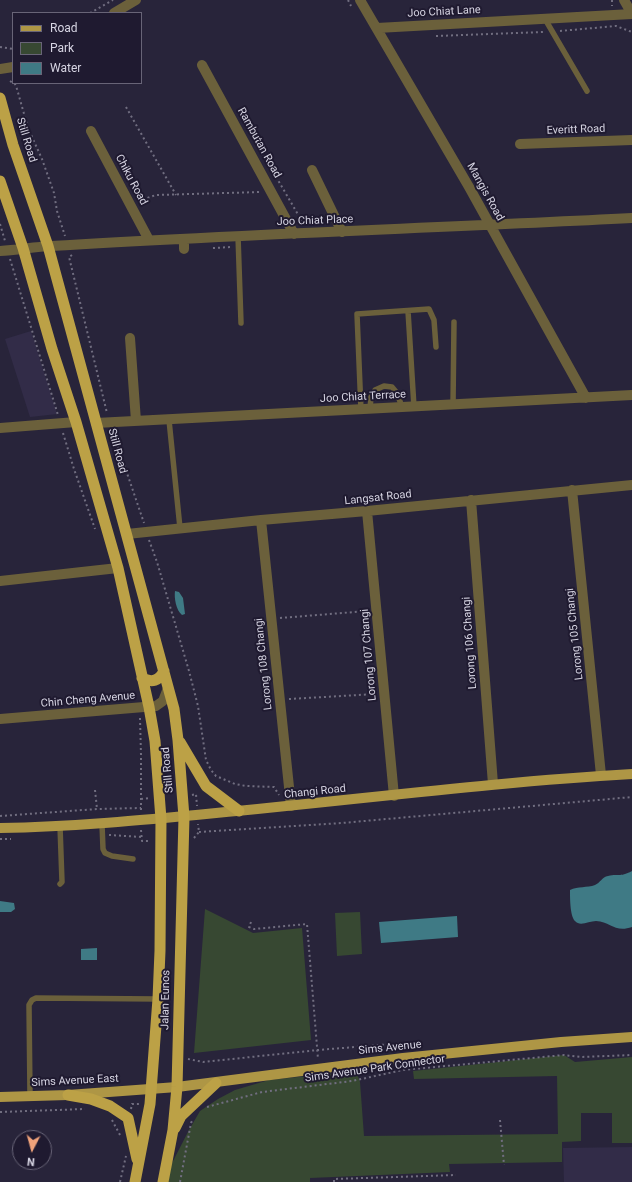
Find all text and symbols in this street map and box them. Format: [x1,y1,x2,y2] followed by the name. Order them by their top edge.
[407,3,481,21] street label: Joo Chiat Lane
[12,12,142,84] legend
[50,21,78,35] text: Road
[50,41,74,55] text: Park
[50,61,81,75] text: Water
[234,106,284,180] street label: Rambutan Road
[13,116,39,164] street label: Still Road
[546,122,606,138] street label: Everitt Road
[112,152,150,208] street label: Chiku Road
[464,161,506,223] street label: Mangis Road
[276,213,354,229] street label: Joo Chiat Place
[320,388,406,406] street label: Joo Chiat Terrace
[105,427,129,475] street label: Still Road
[344,488,412,508] street label: Langsat Road
[564,587,586,681] street label: Lorong 105 Changi
[460,596,480,690] street label: Lorong 106 Changi
[358,608,380,702] street label: Lorong 107 Changi
[253,617,275,711] street label: Lorong 108 Changi
[40,689,136,711] street label: Chin Cheng Avenue
[159,746,177,794] street label: Still Road
[283,782,347,802] street label: Changi Road
[159,970,173,1030] street label: Jalan Eunos
[358,1038,422,1058] street label: Sims Avenue
[304,1053,446,1085] street label: Sims Avenue Park Connector
[31,1072,119,1090] street label: Sims Avenue East
[12,1130,52,1170] north arrow
[26,1155,35,1168] text: N

